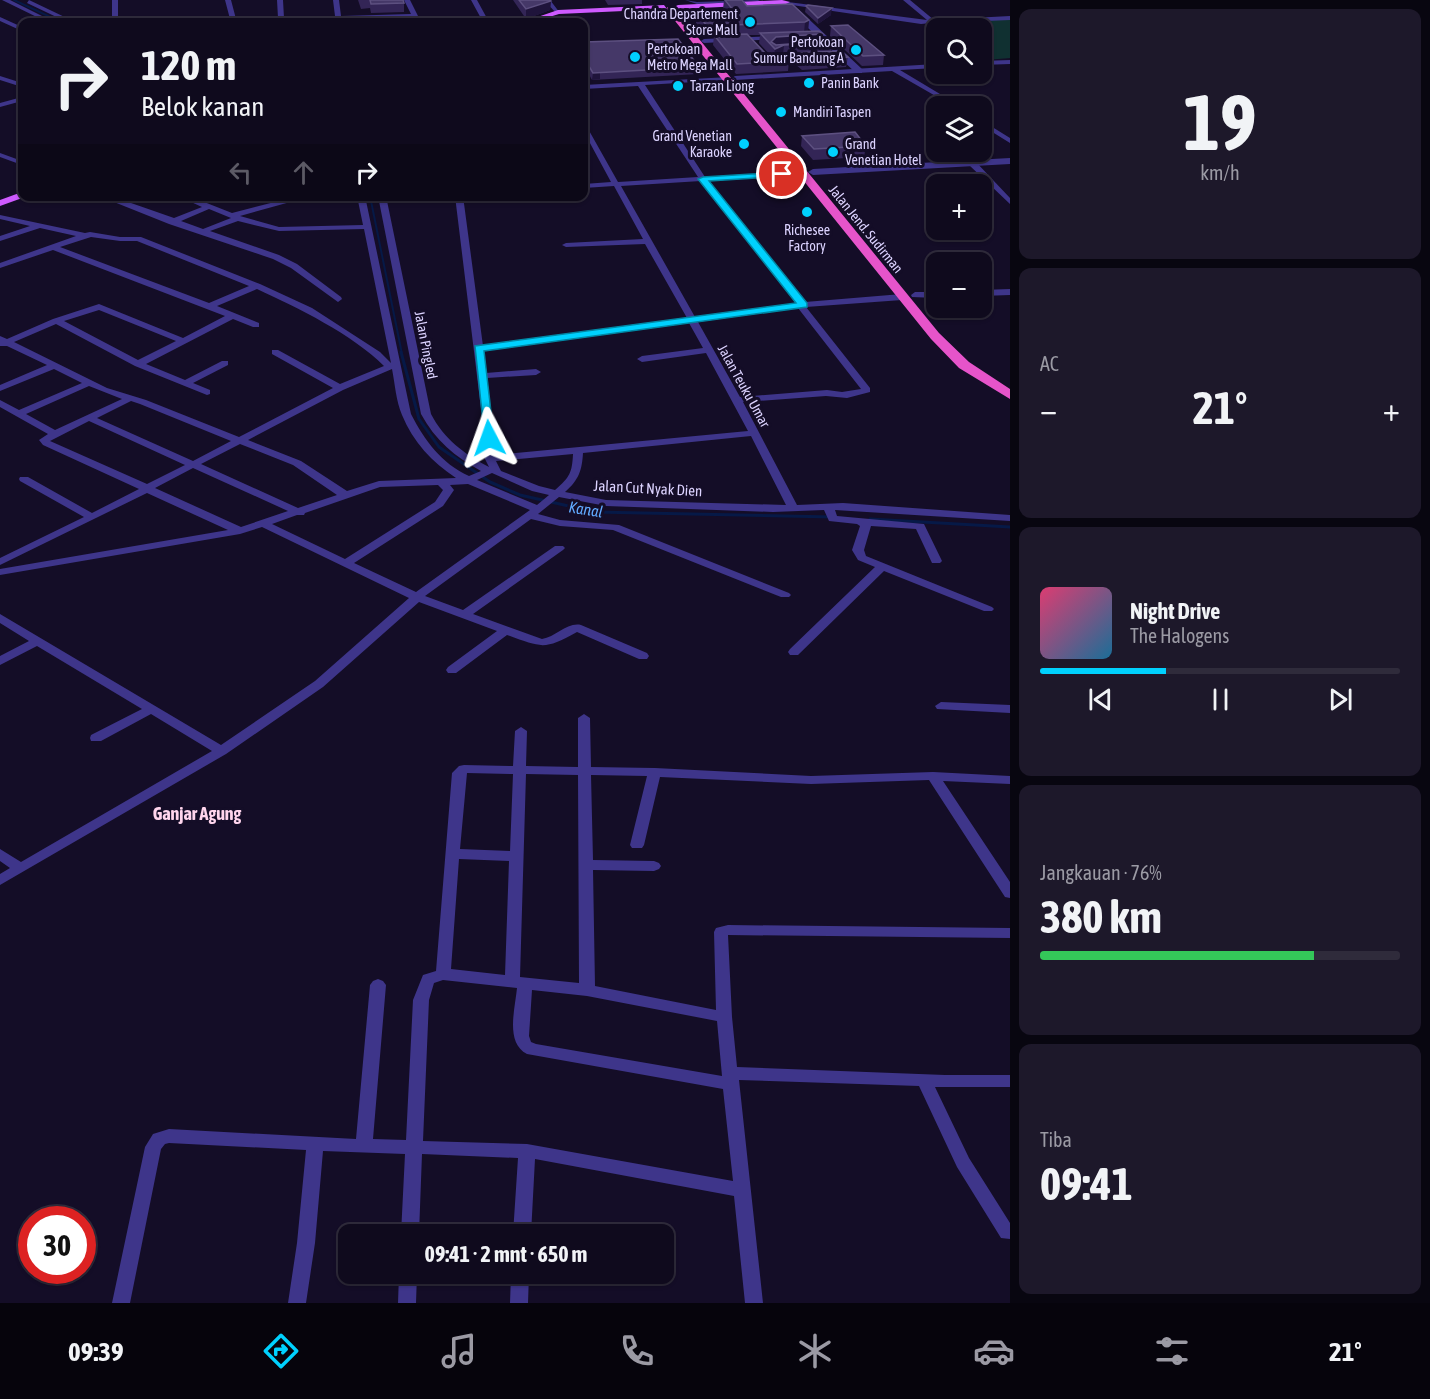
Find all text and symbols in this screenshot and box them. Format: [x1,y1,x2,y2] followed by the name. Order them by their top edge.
[624,6,738,38] place label: Chandra Departement Store Mall
[743,15,757,29] marker: Chandra Departement Store Mall
[926,18,992,318] map controls
[926,18,992,84] button: search
[754,34,844,66] place label: Pertokoan Sumur Bandung A
[141,41,236,89] text: 120 m
[647,41,733,73] place label: Pertokoan Metro Mega Mall
[42,42,120,120] icon: right
[849,43,863,57] marker: Pertokoan Sumur Bandung A
[628,50,642,64] marker: Pertokoan Metro Mega Mall
[821,75,879,91] place label: Panin Bank
[802,76,816,90] marker: Panin Bank
[1183,77,1257,167] text: 19
[690,78,754,94] place label: Tarzan Liong
[671,79,685,93] marker: Tarzan Liong
[141,91,264,122] text: Belok kanan
[926,96,992,162] button: layers
[793,104,871,120] place label: Mandiri Taspen
[774,105,788,119] marker: Mandiri Taspen
[652,128,732,160] place label: Grand Venetian Karaoke
[845,136,922,168] place label: Grand Venetian Hotel
[737,137,751,151] marker: Grand Venetian Karaoke
[826,145,840,159] marker: Grand Venetian Hotel
[756,148,807,199] pin
[224,156,257,189] icon: left
[287,156,320,189] icon: ahead
[350,156,383,189] icon: right
[765,157,798,190] icon: arrive
[1200,161,1240,184] text: km/h
[926,174,992,240] button: +
[826,182,906,276] street label: Jalan Jend. Sudirman
[800,205,814,219] marker: Richesee Factory
[784,222,830,254] place label: Richesee Factory
[926,252,992,318] button: −
[412,310,440,380] street label: Jalan Pingled
[715,342,774,431] street label: Jalan Teuku Umar
[1040,352,1059,375] text: AC
[1193,382,1247,434] text: 21°
[1040,390,1057,428] text: −
[1383,390,1400,428] text: +
[457,406,521,470] position arrow
[593,477,703,499] street label: Jalan Cut Nyak Dien
[568,497,604,521] water label: Kanal
[1130,598,1220,624] text: Night Drive
[1130,624,1229,647] text: The Halogens
[1084,683,1117,716] icon: previous
[1204,683,1237,716] icon: pause
[1324,683,1357,716] icon: next
[153,803,242,824] district label: Ganjar Agung
[1040,861,1162,884] text: Jangkauan · 76%
[1040,891,1162,943] text: 380 km
[1040,1128,1072,1151] text: Tiba
[1040,1158,1133,1210] text: 09:41
[18,1206,96,1284] speed limit sign: 30
[425,1241,587,1267] text: 09:41 · 2 mnt · 650 m
[260,1330,302,1372] icon: directions
[438,1330,480,1372] icon: music
[616,1330,658,1372] icon: phone
[794,1330,836,1372] icon: climate
[973,1330,1015,1372] icon: car
[1151,1330,1193,1372] icon: filters
[68,1336,124,1367] text: 09:39
[1329,1336,1362,1367] text: 21°

